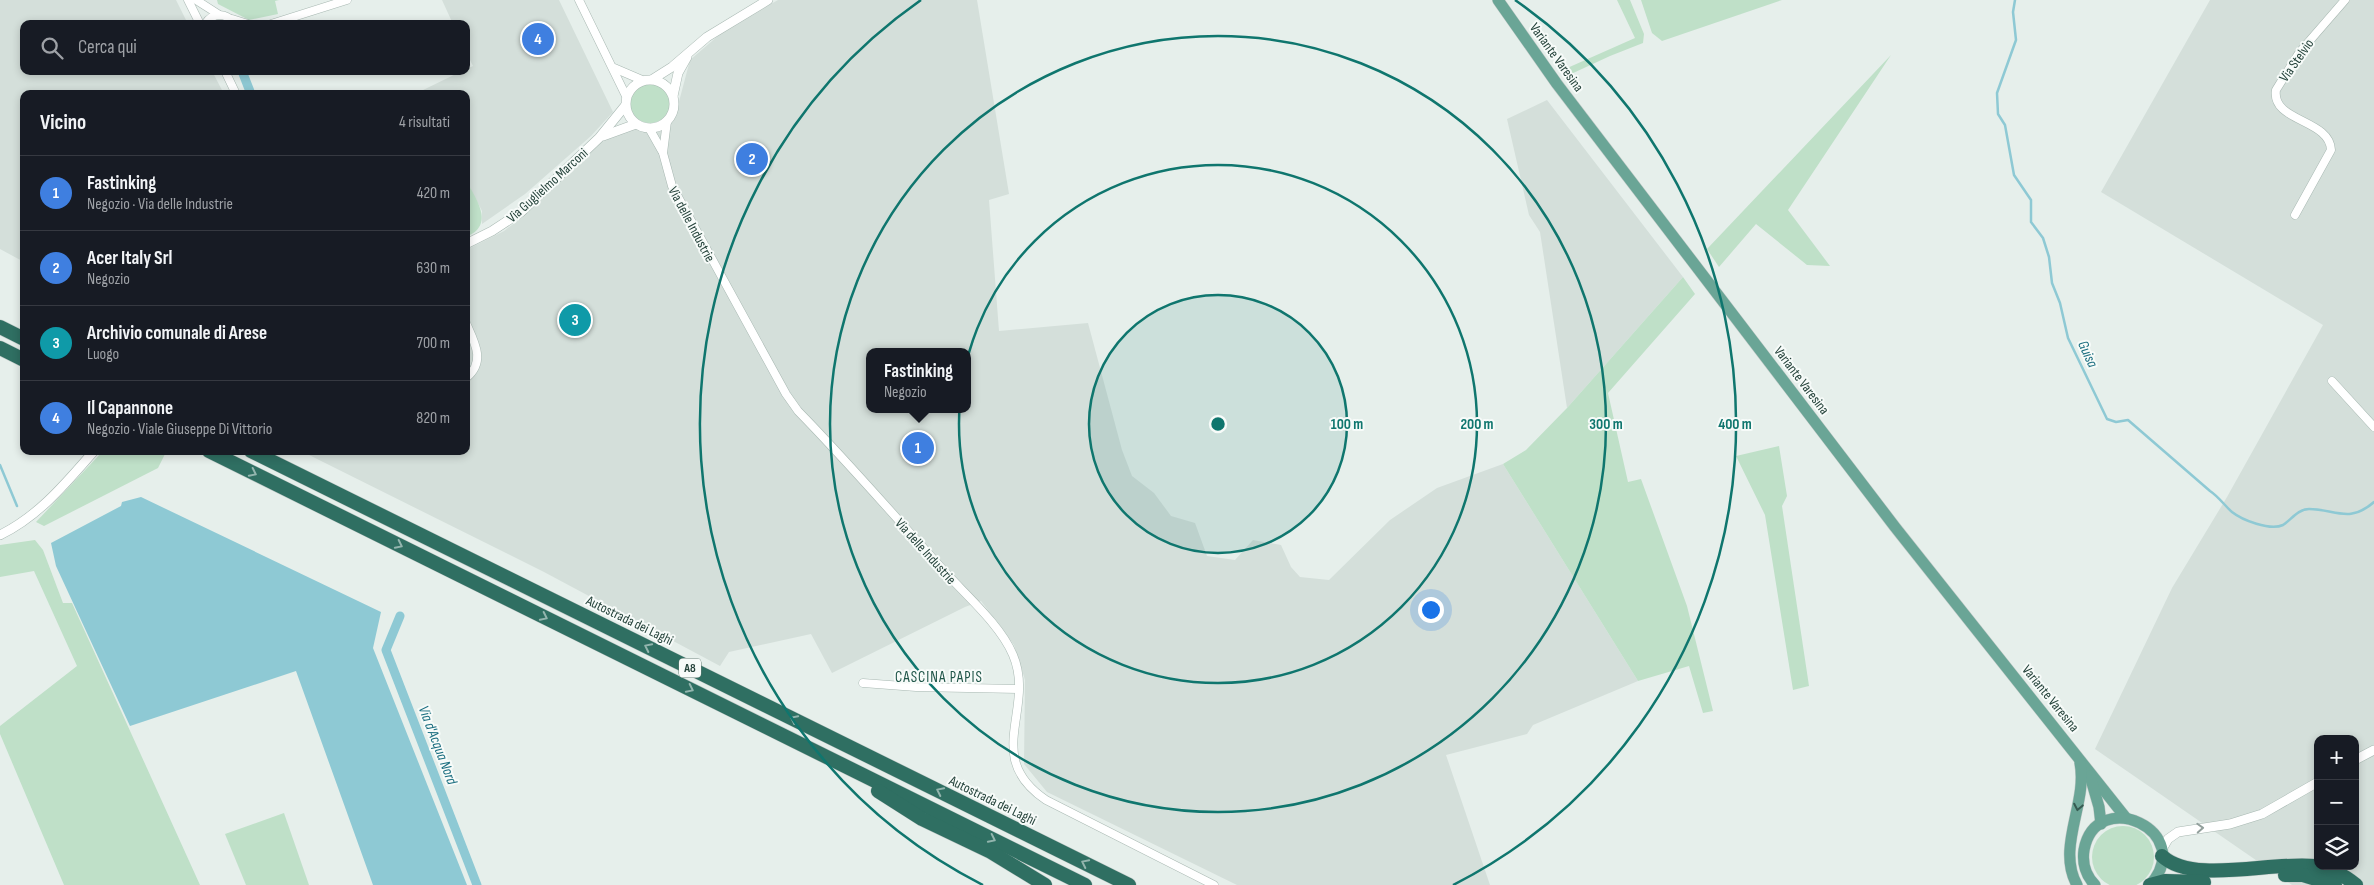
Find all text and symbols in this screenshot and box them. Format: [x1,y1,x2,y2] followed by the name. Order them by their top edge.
[20,20,470,75] search box
[522,20,554,58] pin: 4
[1526,20,1587,95] street label: Variante Varesina
[38,34,66,62] icon: search
[2275,35,2317,85] street label: Via Stelvio
[78,36,137,59] text: Cerca qui
[40,110,86,135] text: Vicino
[399,113,450,132] text: 4 risultati
[736,140,768,178] pin: 2
[503,145,591,226] street label: Via Guglielmo Marconi
[87,172,156,195] text: Fastinking
[53,184,59,203] text: 1
[417,184,450,203] text: 420 m
[665,184,719,265] street label: Via delle Industrie
[87,195,233,214] text: Negozio · Via delle Industrie
[87,247,172,270] text: Acer Italy Srl
[52,259,60,278] text: 2
[416,259,450,278] text: 630 m
[87,270,130,289] text: Negozio
[559,301,591,339] pin: 3
[87,322,267,345] text: Archivio comunale di Arese
[52,334,60,353] text: 3
[417,334,450,353] text: 700 m
[2073,338,2102,371] water label: Guisa
[1770,343,1833,418] street label: Variante Varesina
[87,345,119,364] text: Luogo
[866,348,971,413] popup
[884,360,953,383] text: Fastinking
[884,383,927,402] text: Negozio
[87,397,173,420] text: Il Capannone
[52,409,60,428] text: 4
[416,409,450,428] text: 820 m
[1209,415,1227,433] centre of rings
[1331,415,1363,434] text: 100 m
[1460,415,1494,434] text: 200 m
[1589,415,1623,434] text: 300 m
[1718,415,1752,434] text: 400 m
[87,420,272,439] text: Negozio · Viale Giuseppe Di Vittorio
[902,429,934,467] pin: 1
[248,467,257,477] one-way arrow
[892,515,960,588] street label: Via delle Industrie
[394,539,403,549] one-way arrow
[583,592,676,649] street label: Autostrada dei Laghi
[1418,597,1444,623] your location
[539,611,548,621] one-way arrow
[645,643,654,653] one-way arrow
[679,658,701,678] road number: A8
[2018,661,2083,735] street label: Variante Varesina
[895,668,983,687] district label: CASCINA PAPIS
[685,683,694,694] one-way arrow
[414,703,462,788] water label: Via d'Acqua Nord
[790,715,799,725] one-way arrow
[2314,735,2359,870] map controls
[2314,735,2359,780] button: +
[946,772,1039,829] street label: Autostrada dei Laghi
[2314,780,2359,825] button: −
[936,787,945,797] one-way arrow
[2073,802,2084,811] one-way arrow
[2196,823,2204,834] one-way arrow
[2314,825,2359,870] button: layers
[987,833,996,843] one-way arrow
[1082,859,1091,869] one-way arrow

